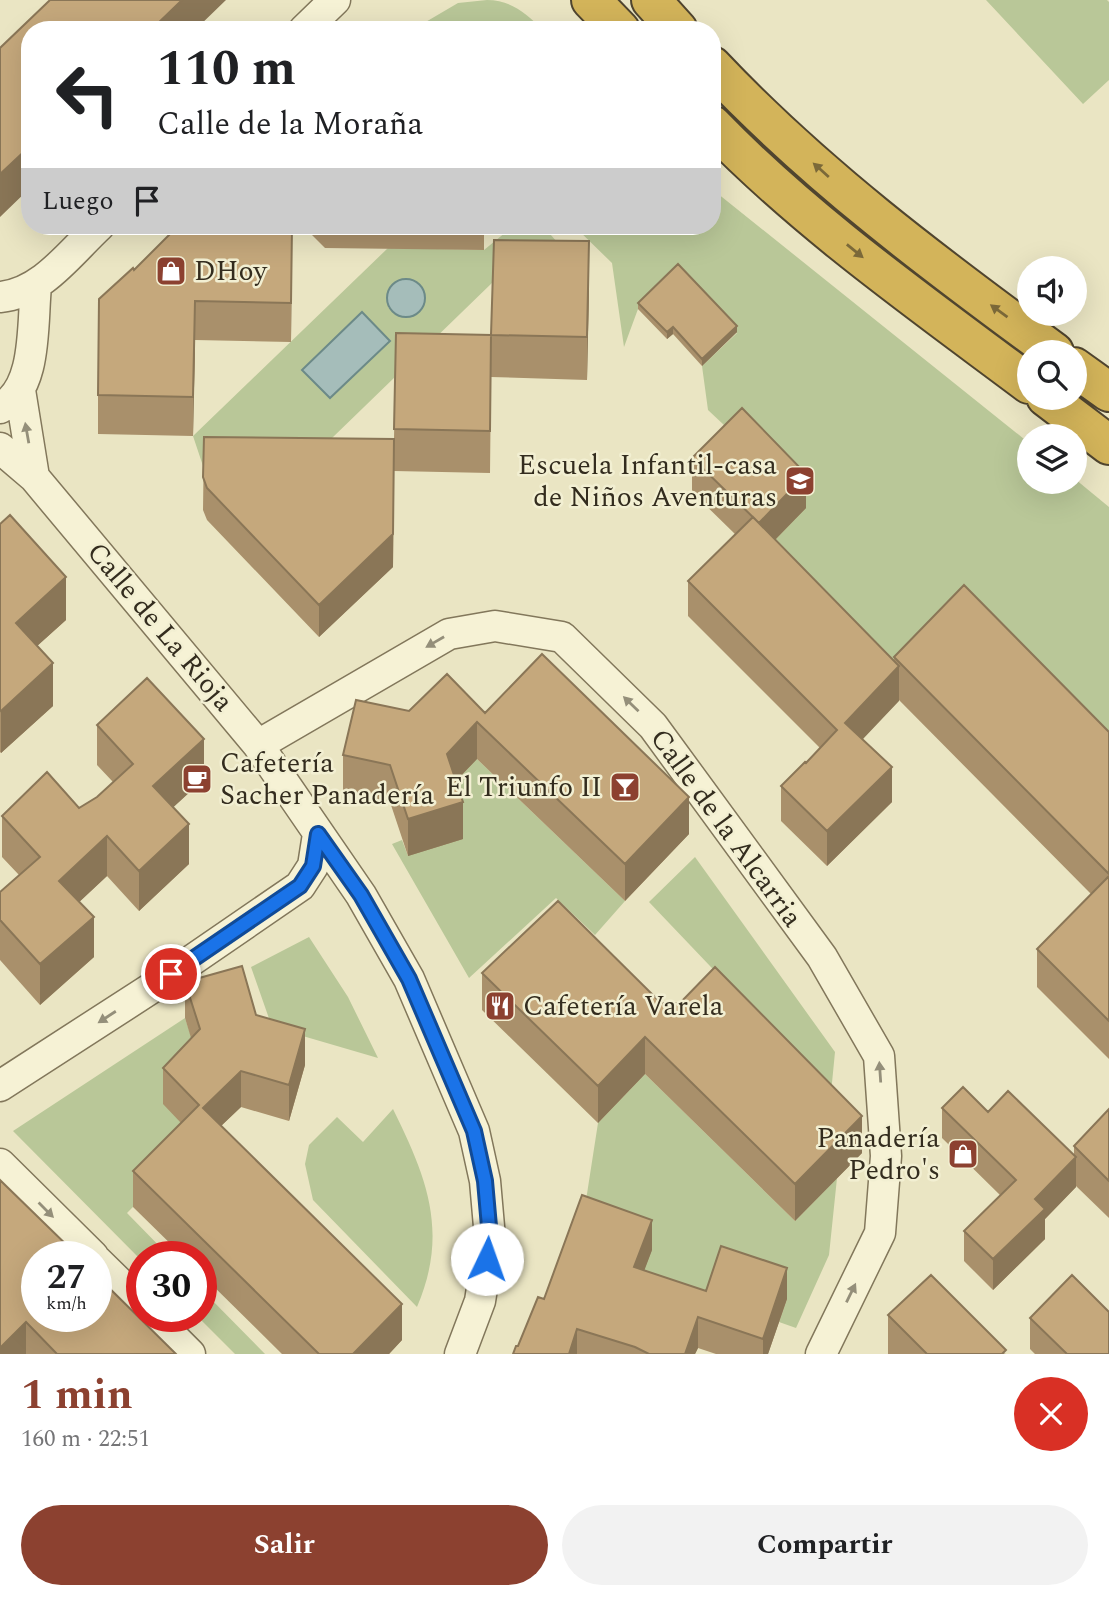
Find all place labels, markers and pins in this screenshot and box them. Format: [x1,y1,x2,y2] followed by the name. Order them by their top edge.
[194,250,269,293] place label: DHoy
[154,254,188,288] shop icon: DHoy
[518,444,777,519] place label: Escuela Infantil-casa de Niños Aventuras
[783,464,817,498] school or university icon: Escuela Infantil-casa de Niños Aventuras
[220,742,434,817] place label: Cafetería Sacher Panadería
[180,762,214,796] cafe icon: Cafetería Sacher Panadería
[445,766,602,809] place label: El Triunfo II
[608,770,642,804] bar icon: El Triunfo II
[141,944,201,1004] pin
[523,985,724,1028] place label: Cafetería Varela
[483,989,517,1023] restaurant icon: Cafetería Varela
[816,1117,940,1192] place label: Panadería Pedro's
[946,1137,980,1171] shop icon: Panadería Pedro's

